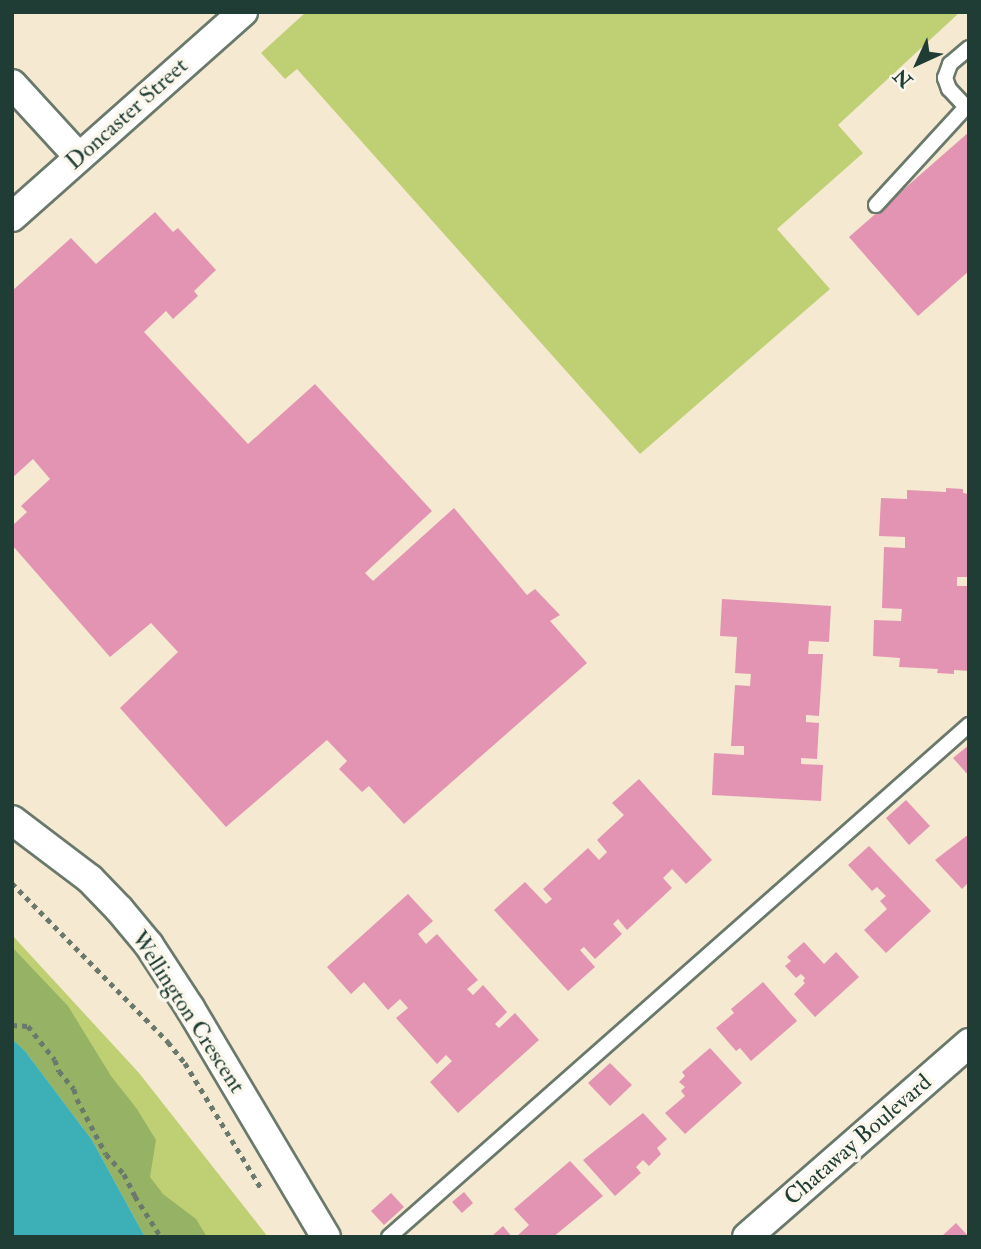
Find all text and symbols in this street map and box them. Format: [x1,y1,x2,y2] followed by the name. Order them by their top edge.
[883,28,953,98] north arrow
[60,52,194,176] street label: Doncaster Street
[889,63,918,92] text: N
[125,926,251,1098] street label: Wellington Crescent
[779,1069,937,1211] street label: Chataway Boulevard

